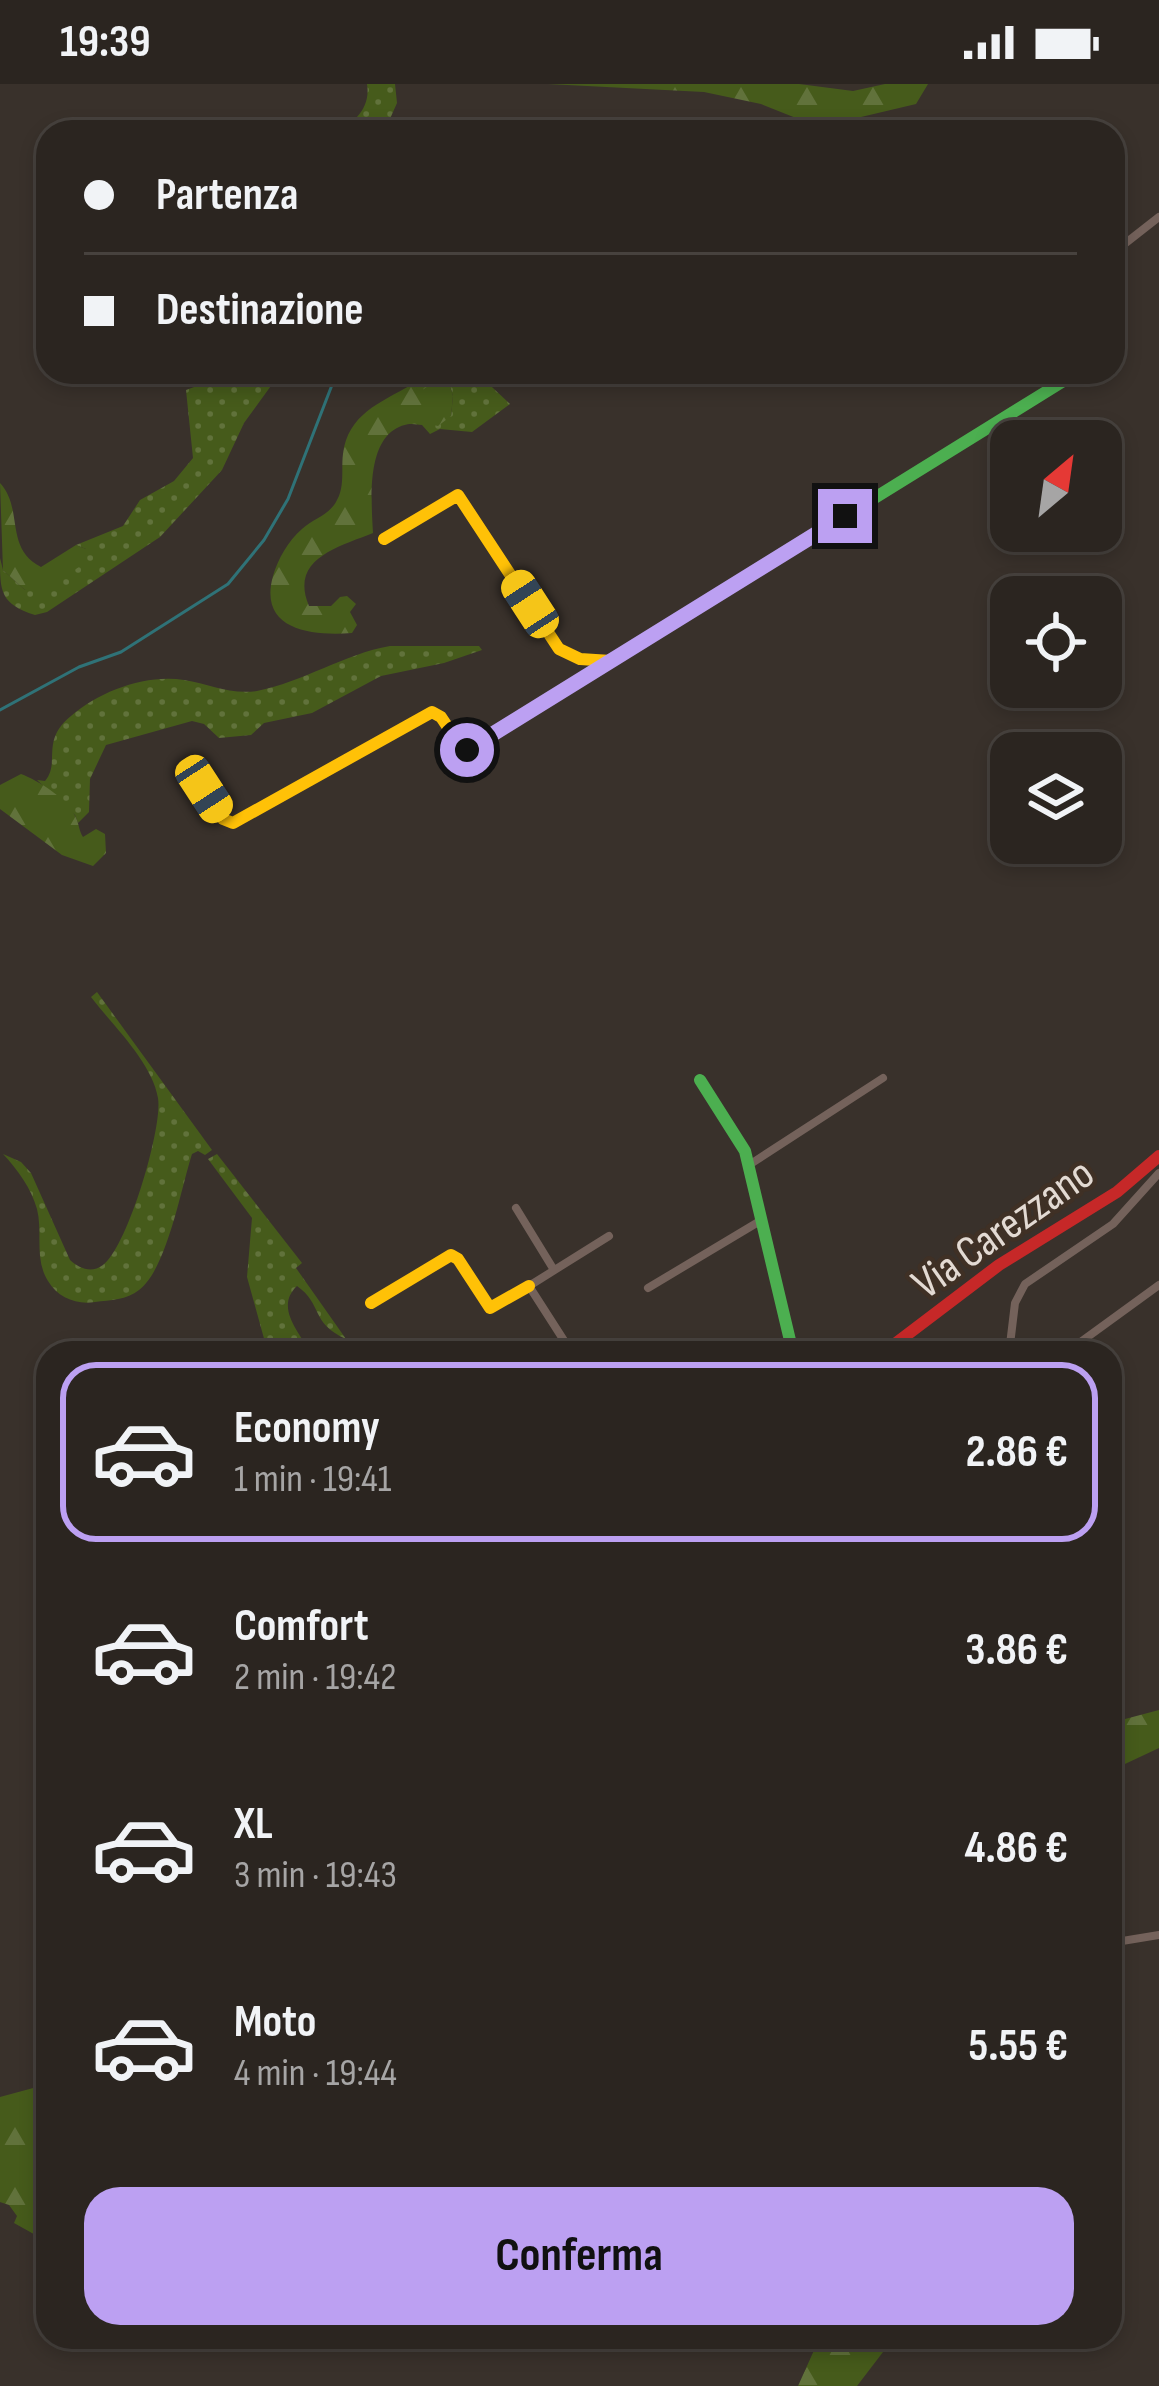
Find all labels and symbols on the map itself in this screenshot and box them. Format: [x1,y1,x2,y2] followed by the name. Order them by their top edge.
[990,420,1122,552] north arrow
[818,489,872,543] route end
[495,564,565,644] car
[440,723,494,777] route start
[169,749,239,829] car
[902,1146,1105,1312] street label: Via Carezzano

